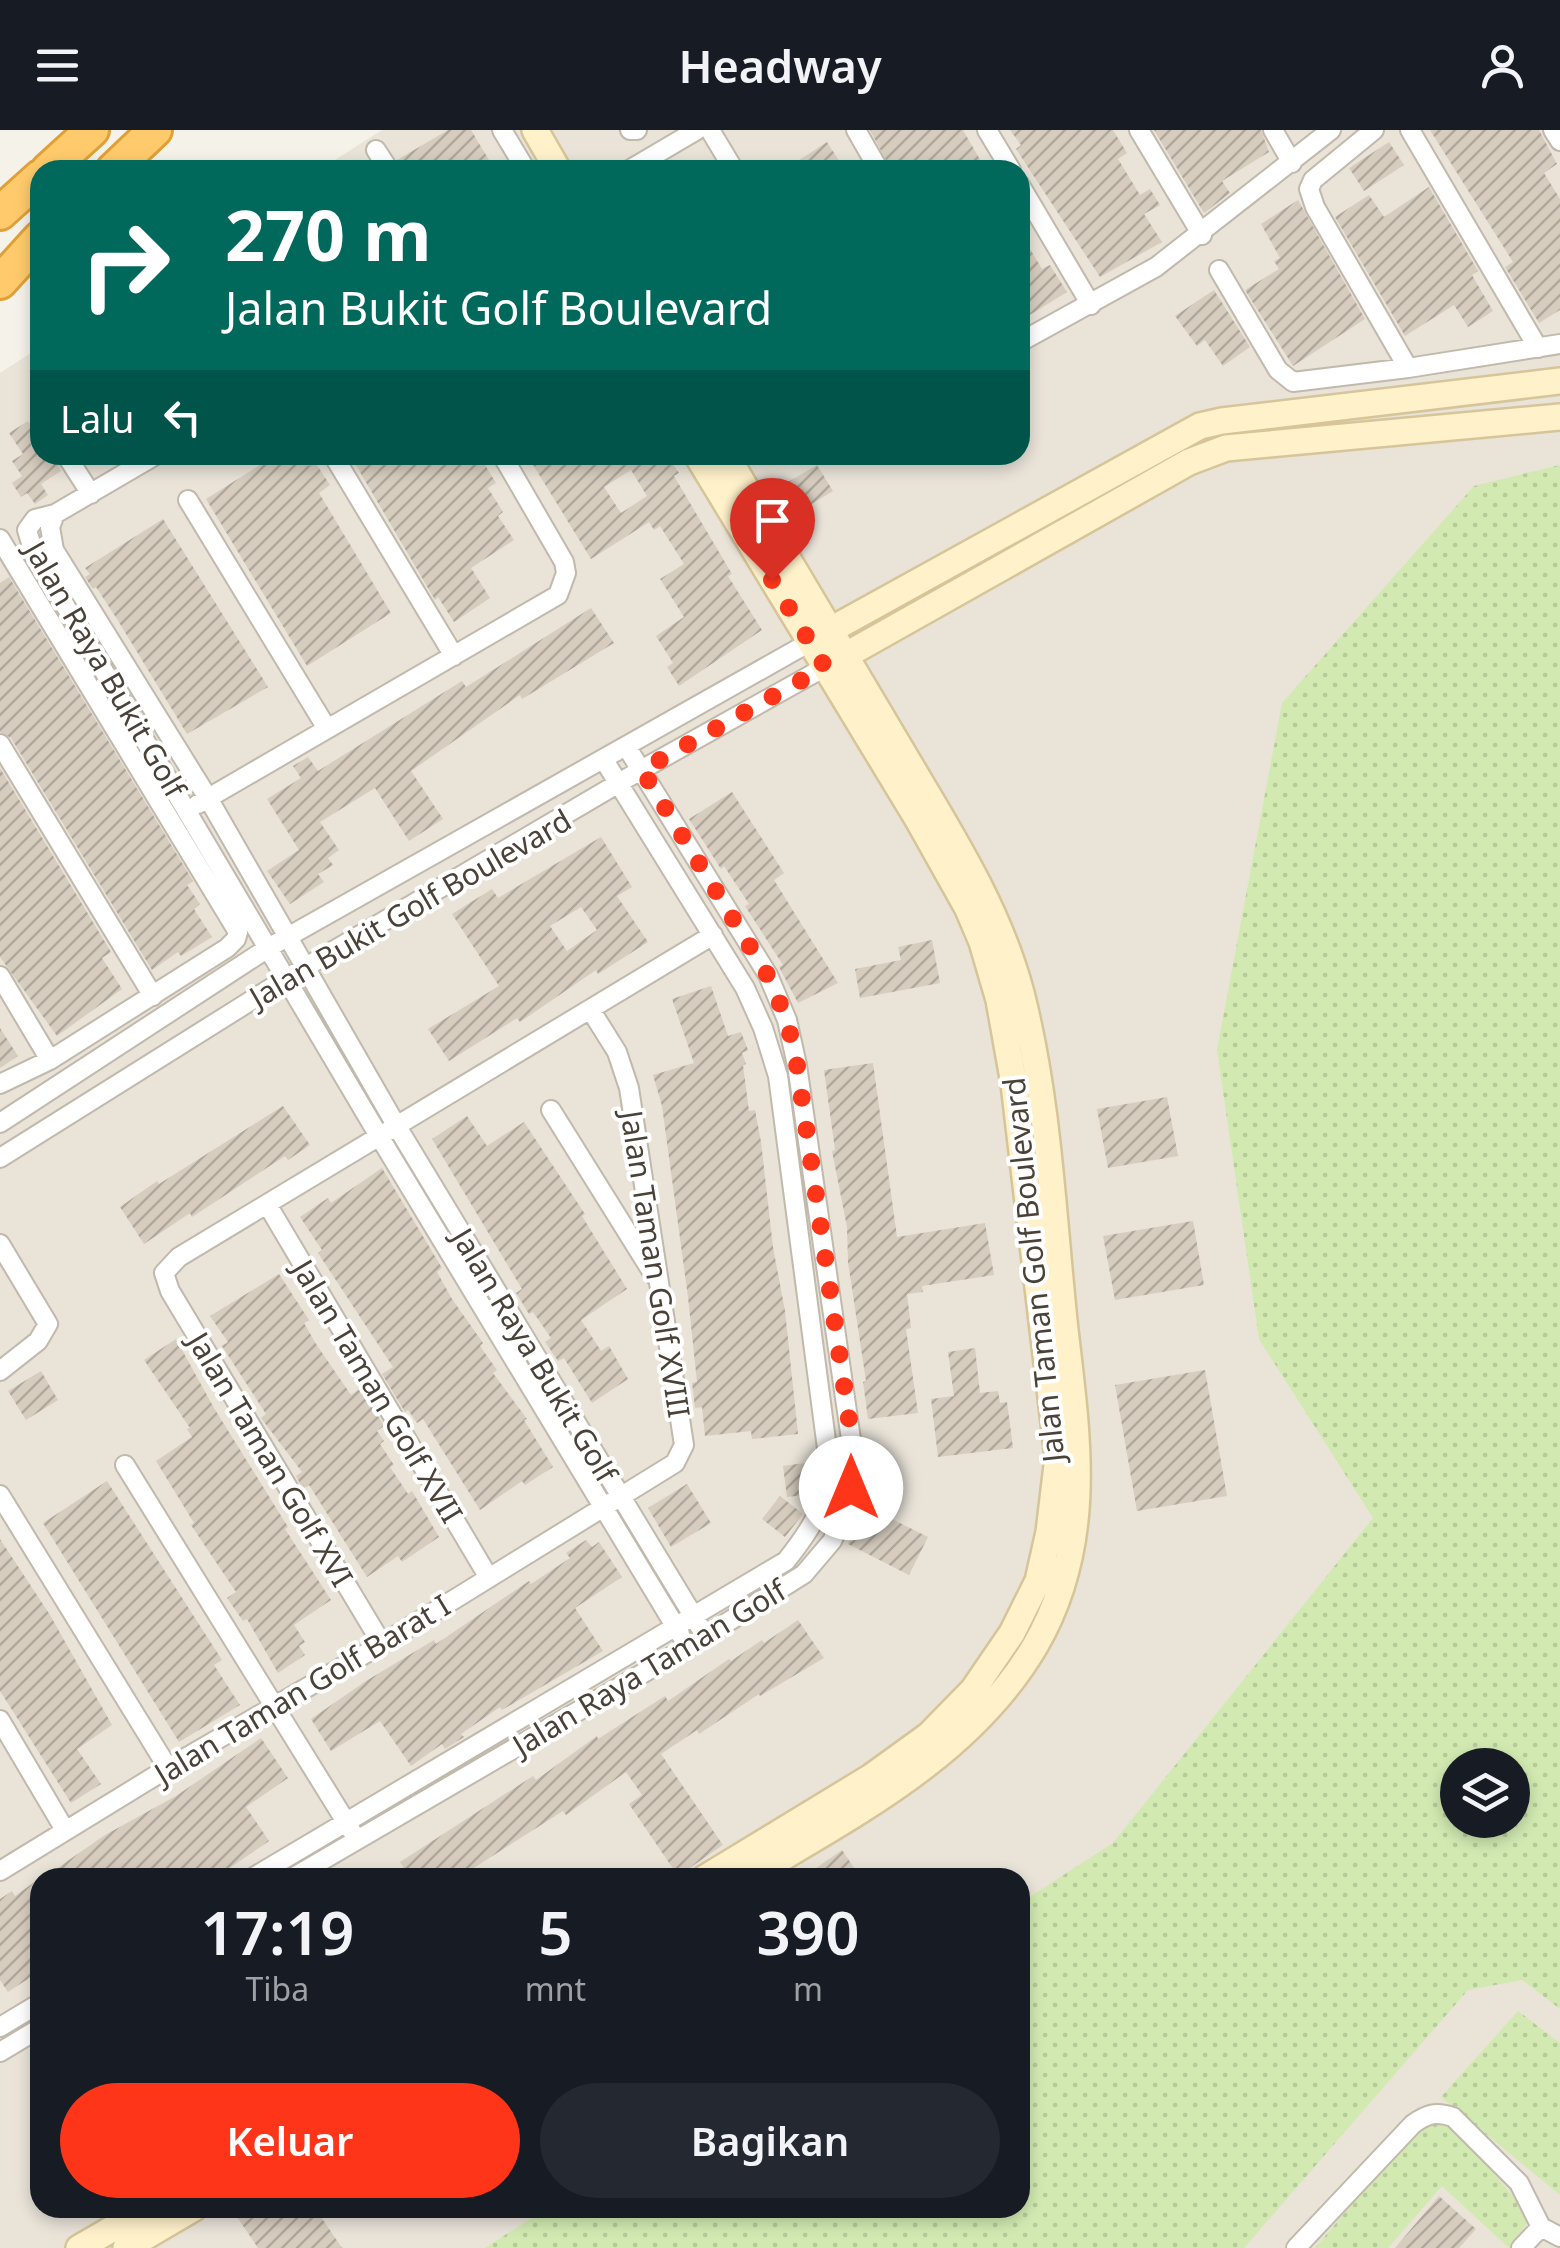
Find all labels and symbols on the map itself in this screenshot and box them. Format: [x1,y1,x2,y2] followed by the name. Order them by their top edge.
[730,478,815,581] pin
[14,531,197,806] street label: Jalan Raya Bukit Golf
[239,799,578,1018] street label: Jalan Bukit Golf Boulevard
[992,1076,1074,1467] street label: Jalan Taman Golf Boulevard
[611,1105,701,1420] street label: Jalan Taman Golf XVIII
[441,1218,628,1491] street label: Jalan Raya Bukit Golf
[282,1249,473,1530] street label: Jalan Taman Golf XVII
[177,1322,363,1594] street label: Jalan Taman Golf XVI
[799,1436,903,1540] position arrow
[502,1568,795,1766] street label: Jalan Raya Taman Golf
[144,1584,457,1795] street label: Jalan Taman Golf Barat I

